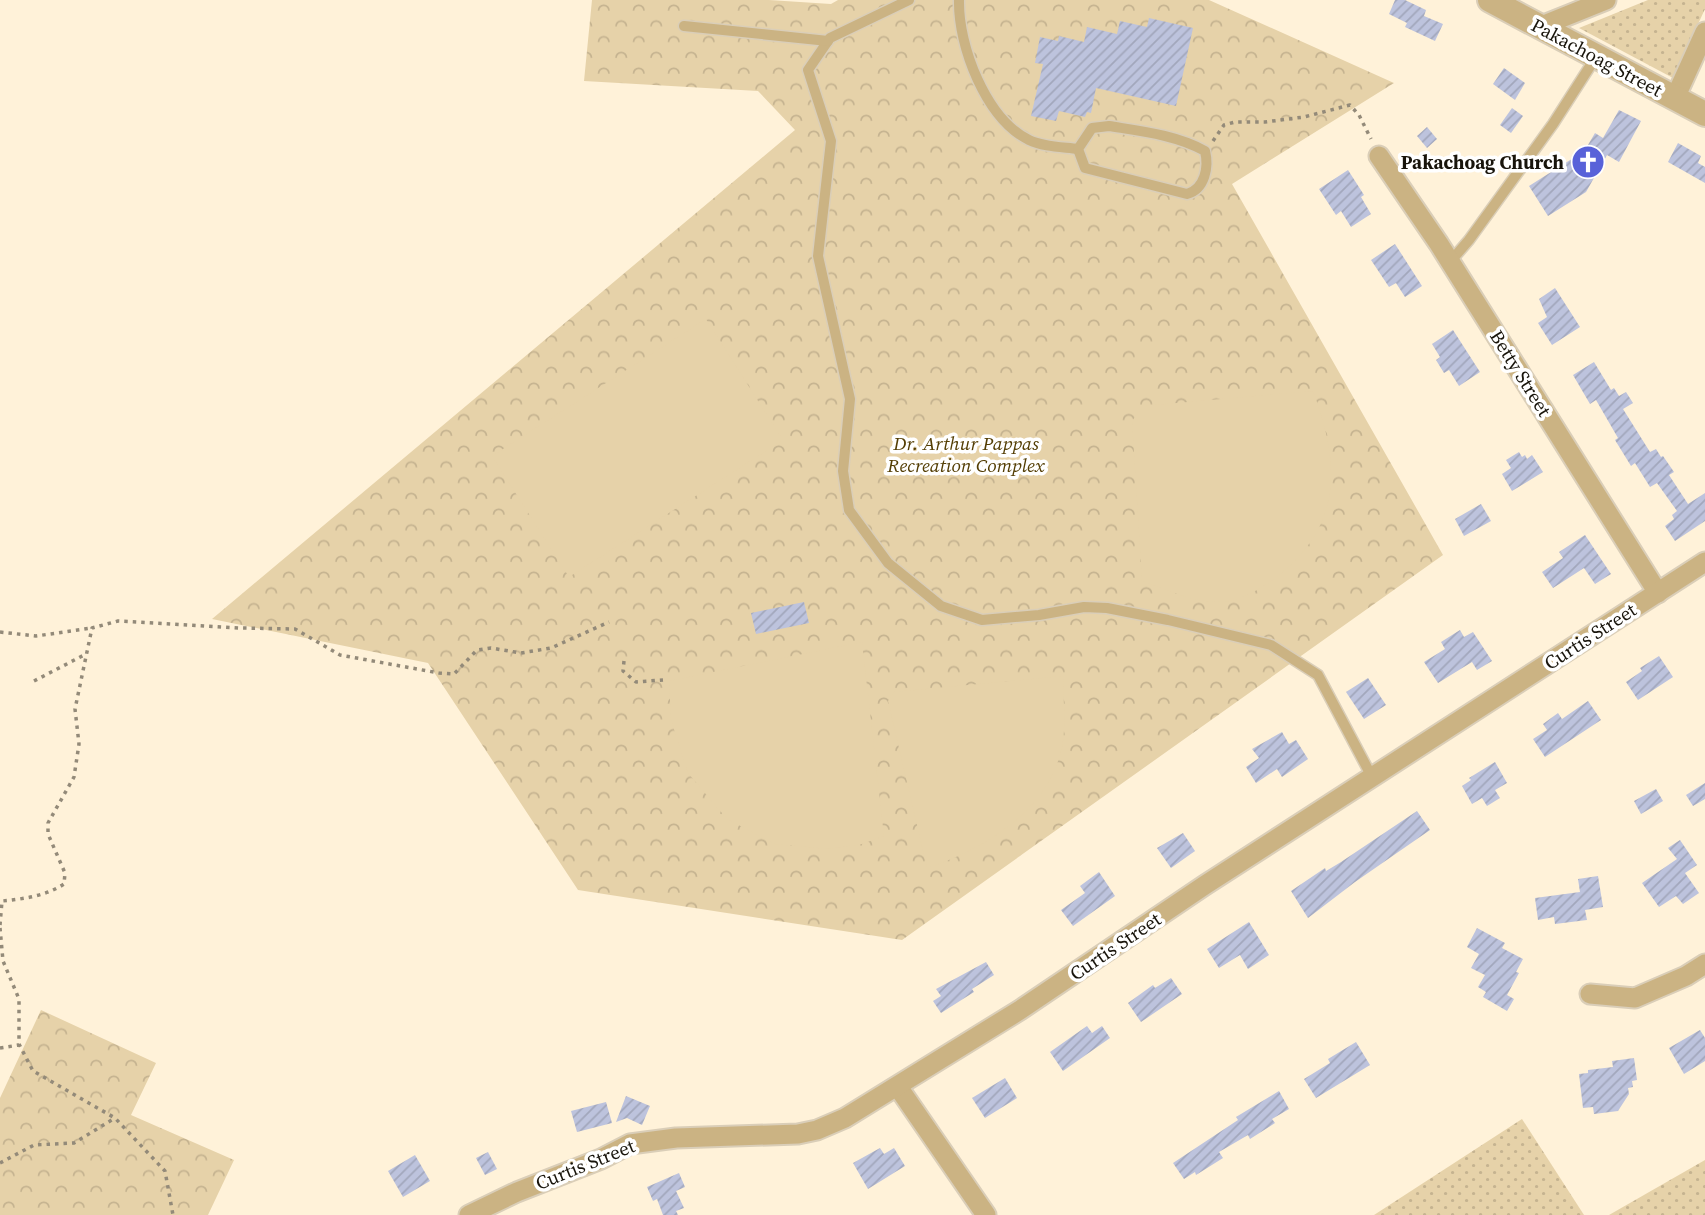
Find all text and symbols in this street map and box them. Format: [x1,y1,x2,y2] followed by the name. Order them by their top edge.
[1527,12,1668,103] street label: Pakachoag Street
[1569,143,1607,181] church icon: Pakachoag Church
[1401,149,1564,175] place label: Pakachoag Church
[1484,325,1558,422] street label: Betty Street
[886,430,1046,478] park label: Dr. Arthur Pappas Recreation Complex
[1539,596,1642,675] street label: Curtis Street
[1064,905,1166,986] street label: Curtis Street
[531,1132,639,1196] street label: Curtis Street

